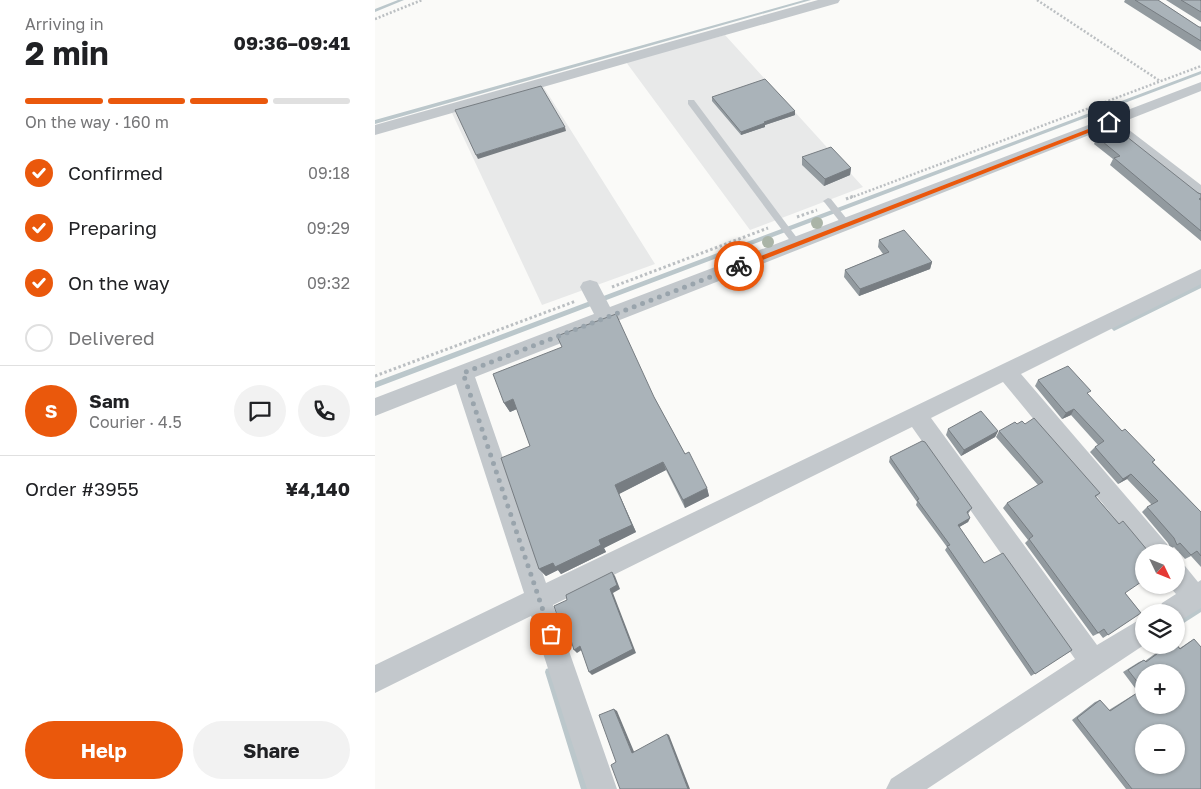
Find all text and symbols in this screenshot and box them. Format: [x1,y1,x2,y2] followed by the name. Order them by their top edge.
[25,14,104,34] text: Arriving in
[234,31,350,54] text: 09:36–09:41
[25,34,109,72] text: 2 min
[1088,101,1130,143] pin
[1095,108,1123,136] icon: home
[25,112,169,132] text: On the way · 160 m
[25,159,53,187] icon: check
[68,161,163,184] text: Confirmed
[308,163,350,183] text: 09:18
[25,214,53,242] icon: check
[68,216,157,239] text: Preparing
[307,218,350,238] text: 09:29
[714,241,764,291] courier
[725,252,753,280] icon: bike
[25,269,53,297] icon: check
[68,271,170,294] text: On the way
[307,273,350,293] text: 09:32
[68,326,155,349] text: Delivered
[234,385,286,437] button: chat
[298,385,350,437] button: phone
[89,389,129,412] text: Sam
[45,399,57,422] text: S
[89,412,182,432] text: Courier · 4.5
[25,477,139,500] text: Order #3955
[285,477,350,500] text: ¥4,140
[1135,544,1185,594] north arrow
[1135,544,1185,774] map controls
[1135,604,1185,654] button: layers
[530,613,572,655] pin
[537,620,565,648] icon: bag
[1135,664,1185,714] button: +
[25,721,183,779] button: Help
[193,721,350,779] button: Share
[1135,724,1185,774] button: −

